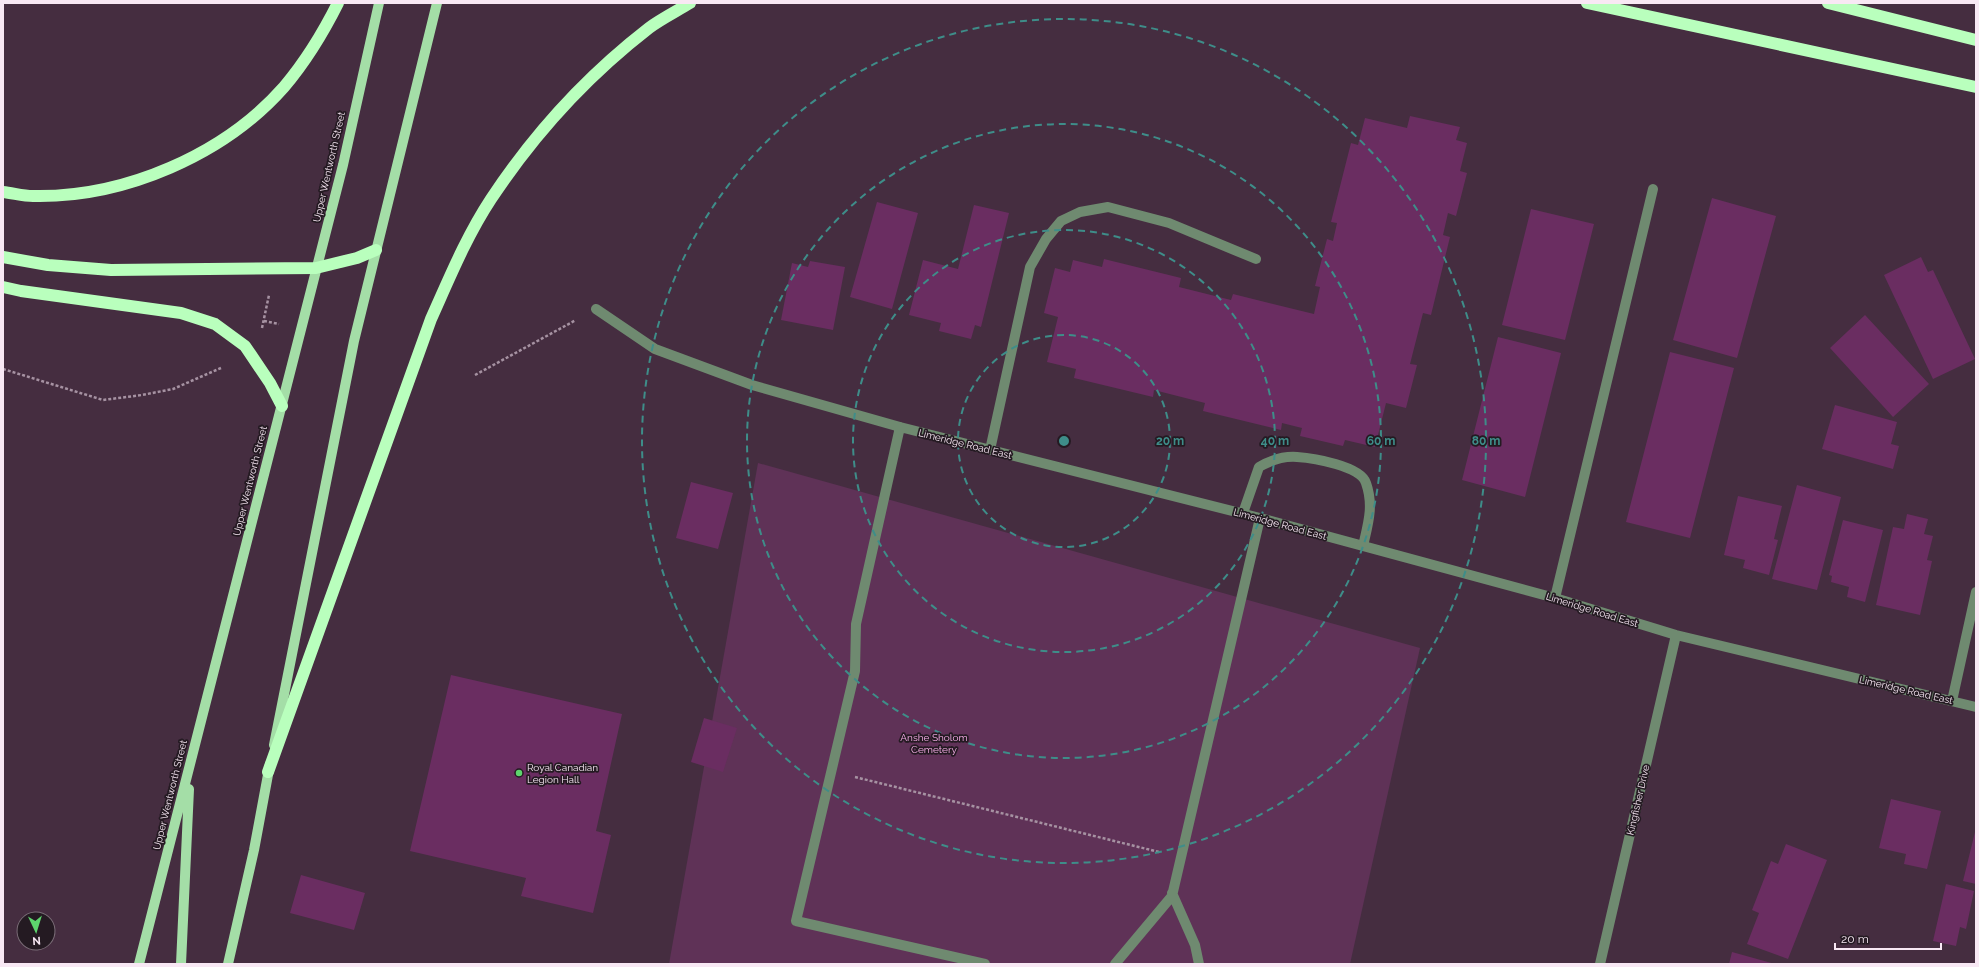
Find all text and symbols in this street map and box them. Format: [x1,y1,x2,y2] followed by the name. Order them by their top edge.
[311,110,347,223] street label: Upper Wentworth Street
[231,424,269,537] street label: Upper Wentworth Street
[917,427,1013,461] street label: Limeridge Road East
[1057,434,1071,448] centre of rings
[1156,434,1184,448] text: 20 m
[1261,434,1289,448] text: 40 m
[1367,434,1395,448] text: 60 m
[1472,434,1500,448] text: 80 m
[1232,506,1328,542] street label: Limeridge Road East
[1545,591,1640,629] street label: Limeridge Road East
[1858,674,1955,706] street label: Limeridge Road East
[900,732,968,755] park label: Anshe Sholom Cemetery
[151,738,189,851] street label: Upper Wentworth Street
[527,762,598,785] place label: Royal Canadian Legion Hall
[1625,764,1651,836] street label: Kingfisher Drive
[514,768,524,778] marker: Royal Canadian Legion Hall
[16,911,56,951] north arrow
[1835,925,1941,951] scale bar
[1841,932,1869,946] text: 20 m
[32,934,41,947] text: N

